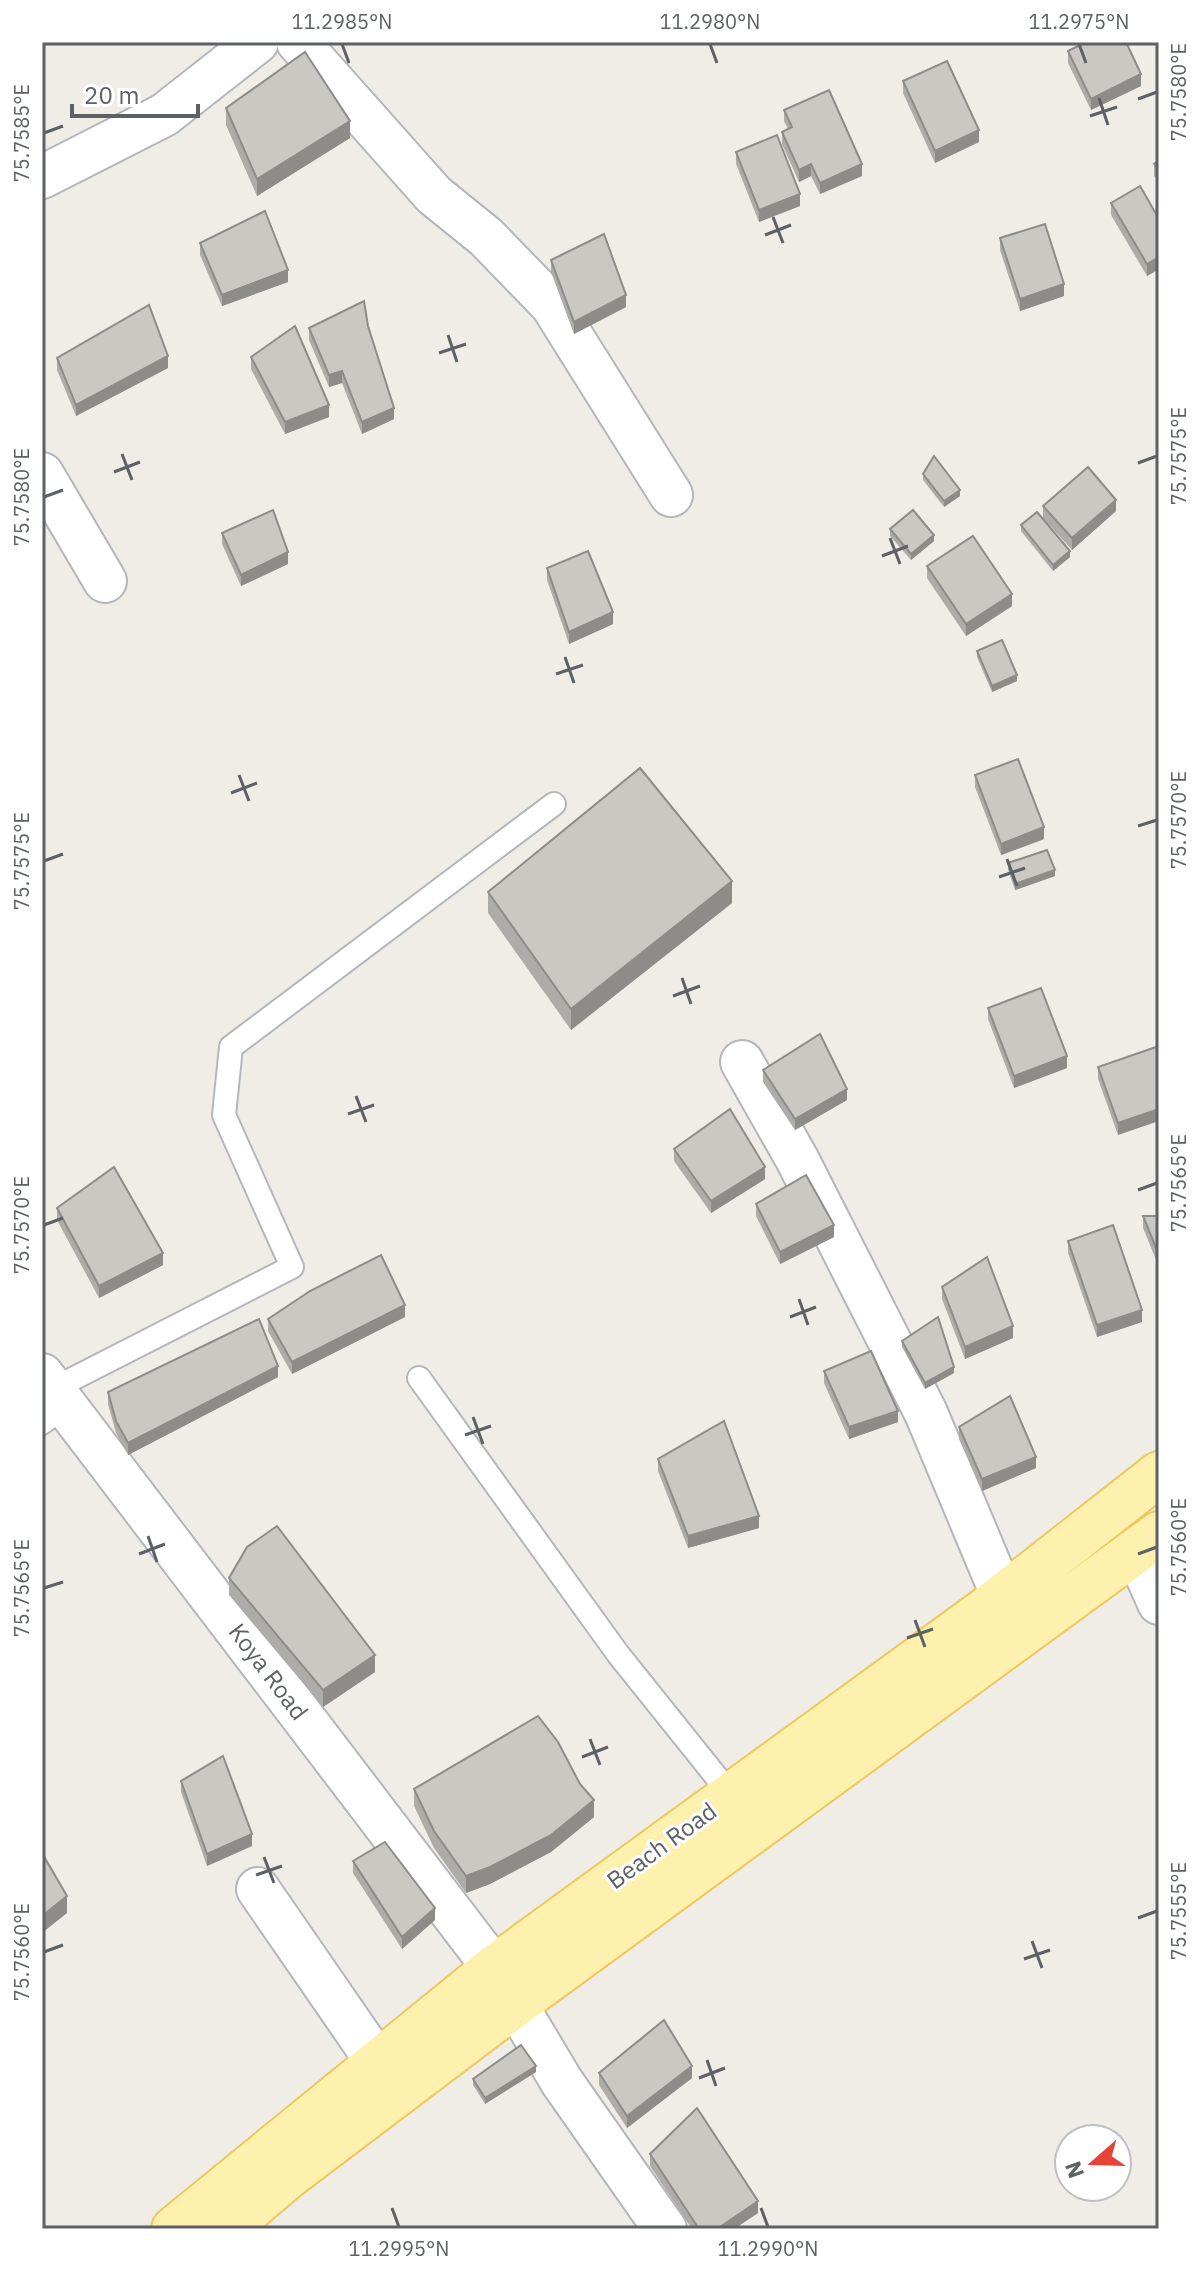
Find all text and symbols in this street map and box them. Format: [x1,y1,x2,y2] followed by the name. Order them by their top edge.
[292,8,392,35] text: 11.2985°N
[660,8,760,35] text: 11.2980°N
[1029,8,1129,35] text: 11.2975°N
[1165,43,1192,141] text: 75.7580°E
[72,68,198,118] scale bar
[84,79,139,111] text: 20 m
[8,84,35,182] text: 75.7585°E
[1165,407,1192,505] text: 75.7575°E
[8,448,35,546] text: 75.7580°E
[1165,771,1192,869] text: 75.7570°E
[8,812,35,910] text: 75.7575°E
[1165,1134,1192,1232] text: 75.7565°E
[8,1176,35,1274] text: 75.7570°E
[1165,1498,1192,1596] text: 75.7560°E
[8,1539,35,1637] text: 75.7565°E
[222,1617,316,1726] street label: Koya Road
[600,1795,723,1896] street label: Beach Road
[1165,1862,1192,1960] text: 75.7555°E
[8,1903,35,2001] text: 75.7560°E
[1053,2123,1133,2203] north arrow
[1057,2158,1090,2182] text: N
[349,2235,449,2262] text: 11.2995°N
[718,2235,818,2262] text: 11.2990°N

